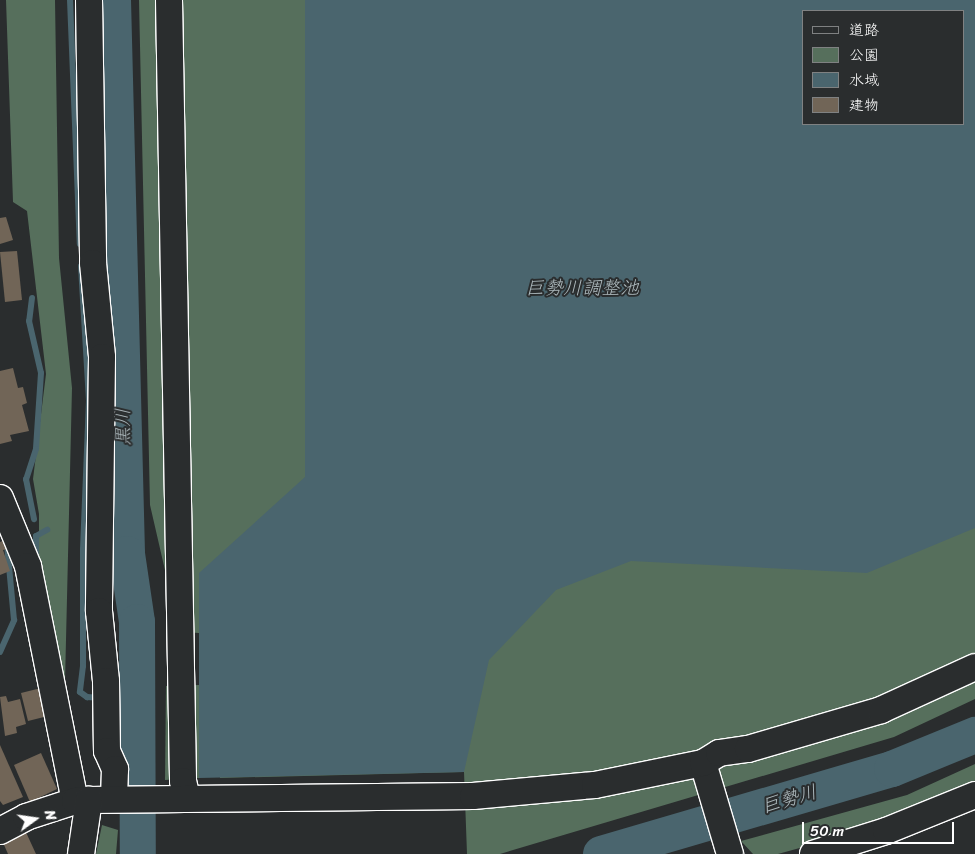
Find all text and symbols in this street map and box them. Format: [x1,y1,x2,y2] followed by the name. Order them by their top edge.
[802,10,965,125] legend
[849,17,879,43] text: 道路
[849,42,879,68] text: 公園
[849,67,879,93] text: 水域
[849,92,879,118] text: 建物
[525,277,639,299] water label: 巨勢川調整池
[111,408,135,446] water label: 黒川
[758,780,820,818] water label: 巨勢川
[10,794,60,844] north arrow
[37,808,63,823] text: N
[805,812,958,844] scale bar
[810,818,844,844] text: 50 m

